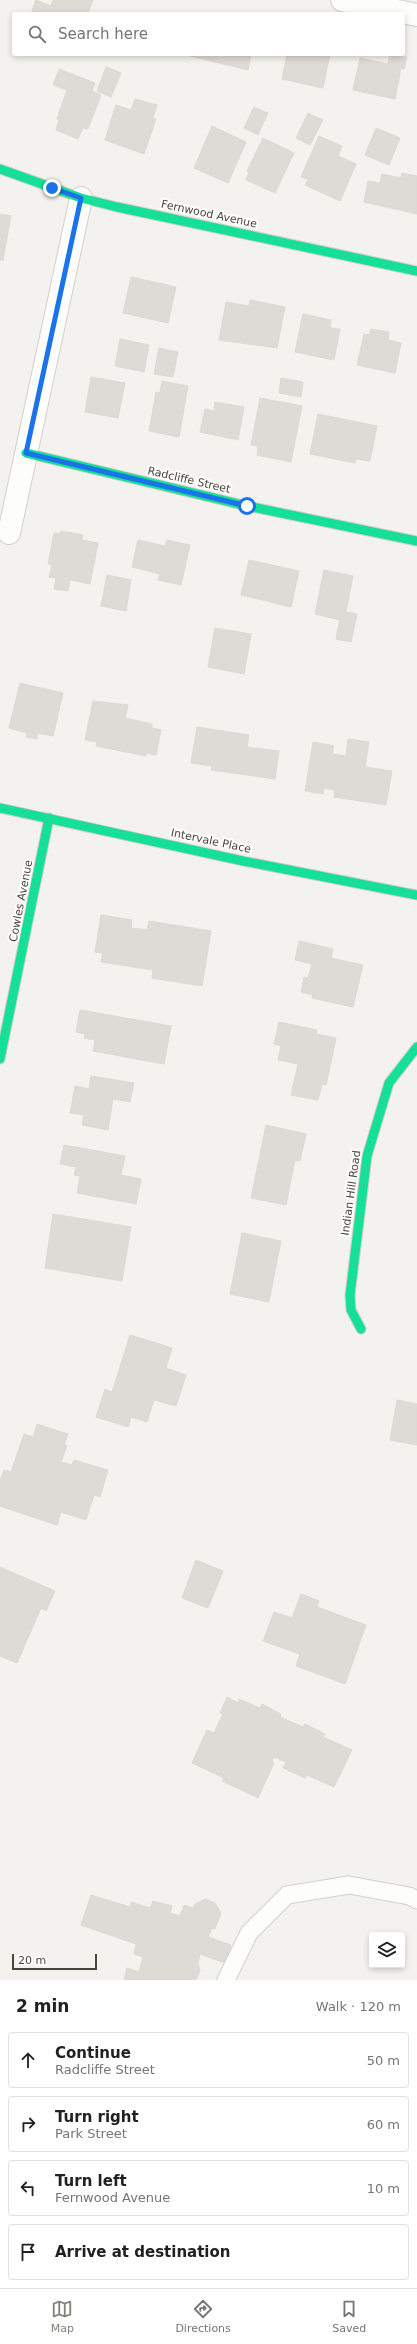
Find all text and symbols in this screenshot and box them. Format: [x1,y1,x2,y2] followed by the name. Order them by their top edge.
[12,12,405,56] search box
[26,23,48,45] icon: search
[58,25,148,43] text: Search here
[43,179,61,197] route end
[160,197,258,231] street label: Fernwood Avenue
[146,464,232,496] street label: Radcliffe Street
[238,497,256,515] route start
[170,826,253,856] street label: Intervale Place
[7,859,35,943] street label: Cowles Avenue
[339,1150,363,1236] street label: Indian Hill Road
[369,1932,405,1968] map controls
[369,1932,405,1968] button: layers
[12,1952,97,1971] scale bar
[18,1954,46,1967] text: 20 m
[16,1996,69,2016] text: 2 min
[316,1999,401,2014] text: Walk · 120 m
[55,2044,131,2062] text: Continue
[17,2049,39,2071] icon: ahead
[367,2053,400,2068] text: 50 m
[55,2062,155,2077] text: Radcliffe Street
[55,2108,139,2126] text: Turn right
[17,2113,39,2135] icon: right
[367,2117,400,2132] text: 60 m
[55,2126,127,2141] text: Park Street
[55,2172,127,2190] text: Turn left
[17,2177,39,2199] icon: left
[367,2181,400,2196] text: 10 m
[55,2190,170,2205] text: Fernwood Avenue
[17,2241,39,2263] icon: arrive
[55,2243,230,2261] text: Arrive at destination
[51,2298,74,2335] tab: Map
[175,2298,231,2335] tab: Directions
[332,2298,366,2335] tab: Saved

